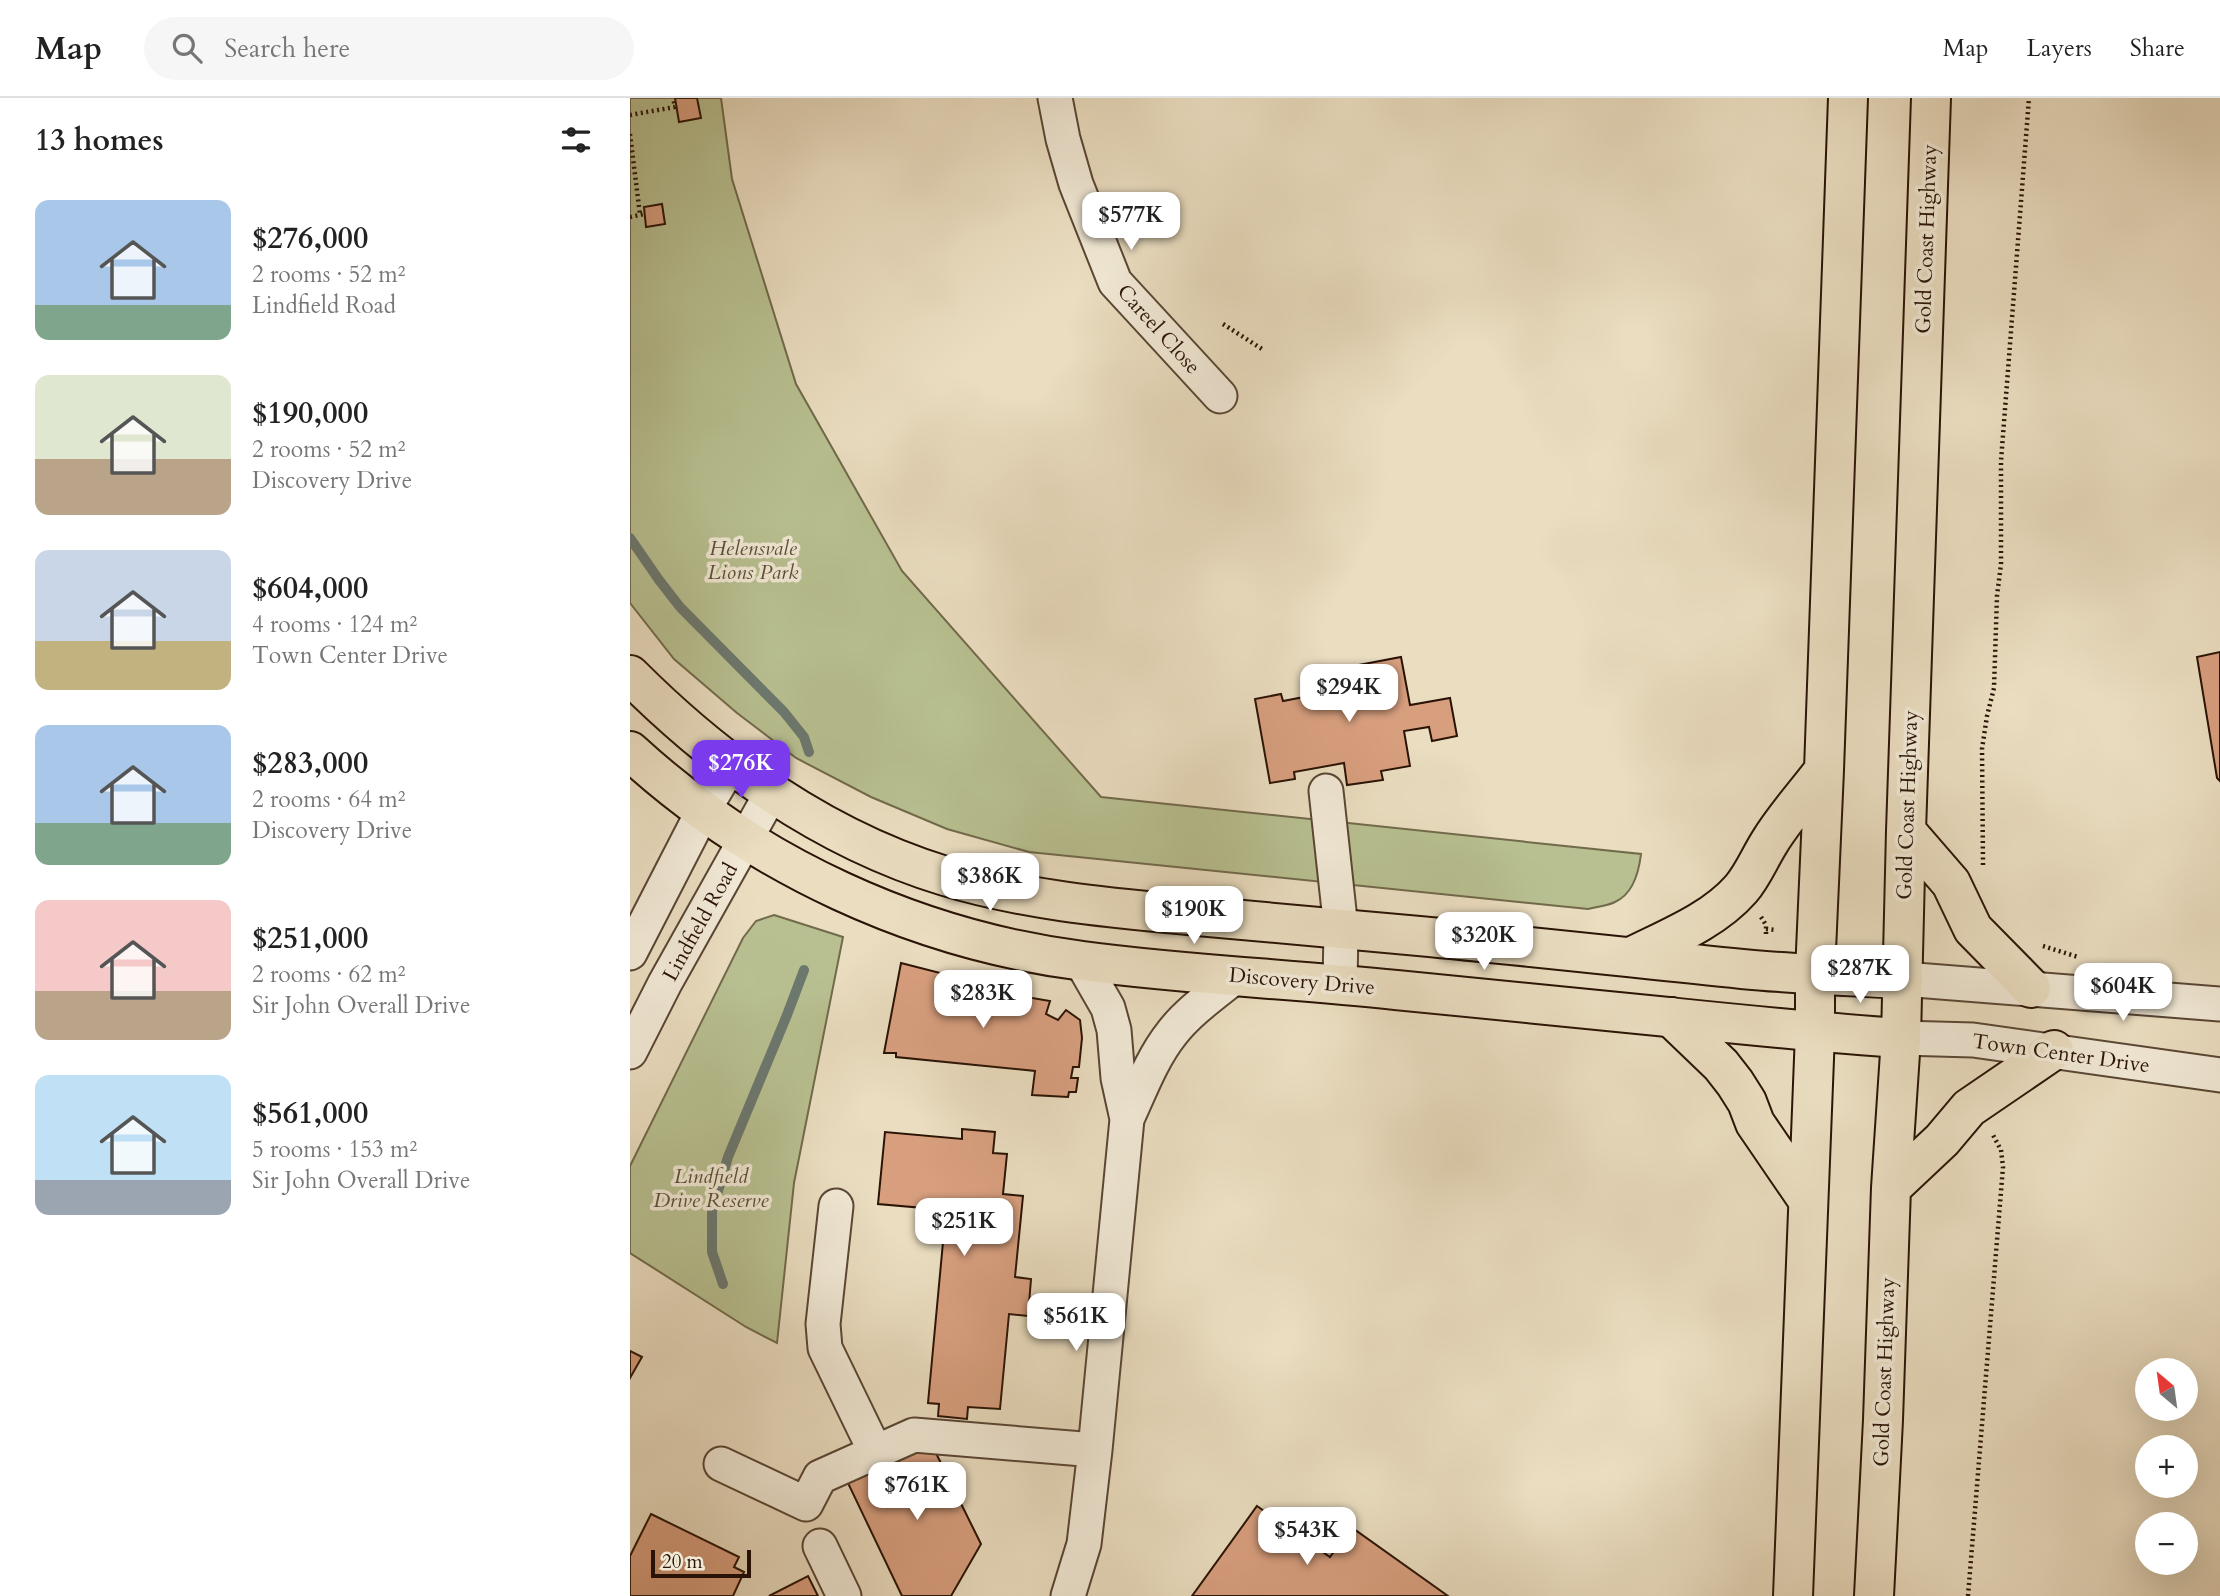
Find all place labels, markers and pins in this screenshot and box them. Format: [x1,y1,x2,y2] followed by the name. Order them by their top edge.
[1082,192,1180,252] pin: $577K
[1300,664,1398,724] pin: $294K
[692,740,790,800] pin: $276K
[941,854,1039,913] pin: $386K
[1145,886,1243,946] pin: $190K
[1435,912,1533,972] pin: $320K
[1811,946,1909,1005] pin: $287K
[2074,964,2172,1023] pin: $604K
[934,970,1032,1030] pin: $283K
[915,1198,1013,1258] pin: $251K
[1027,1294,1125,1353] pin: $561K
[868,1462,966,1522] pin: $761K
[1258,1508,1356,1567] pin: $543K

